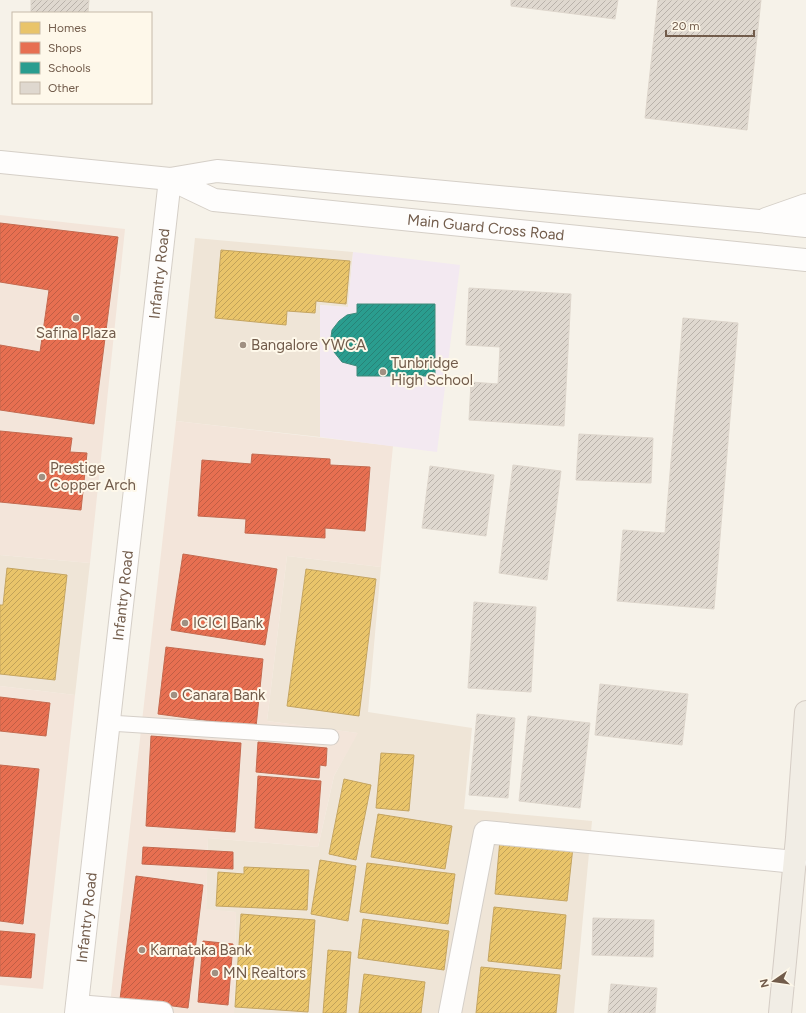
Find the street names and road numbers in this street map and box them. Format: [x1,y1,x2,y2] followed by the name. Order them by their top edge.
[406,211,565,244] street label: Main Guard Cross Road
[145,228,173,320] street label: Infantry Road
[109,549,137,642] street label: Infantry Road
[73,871,101,964] street label: Infantry Road

